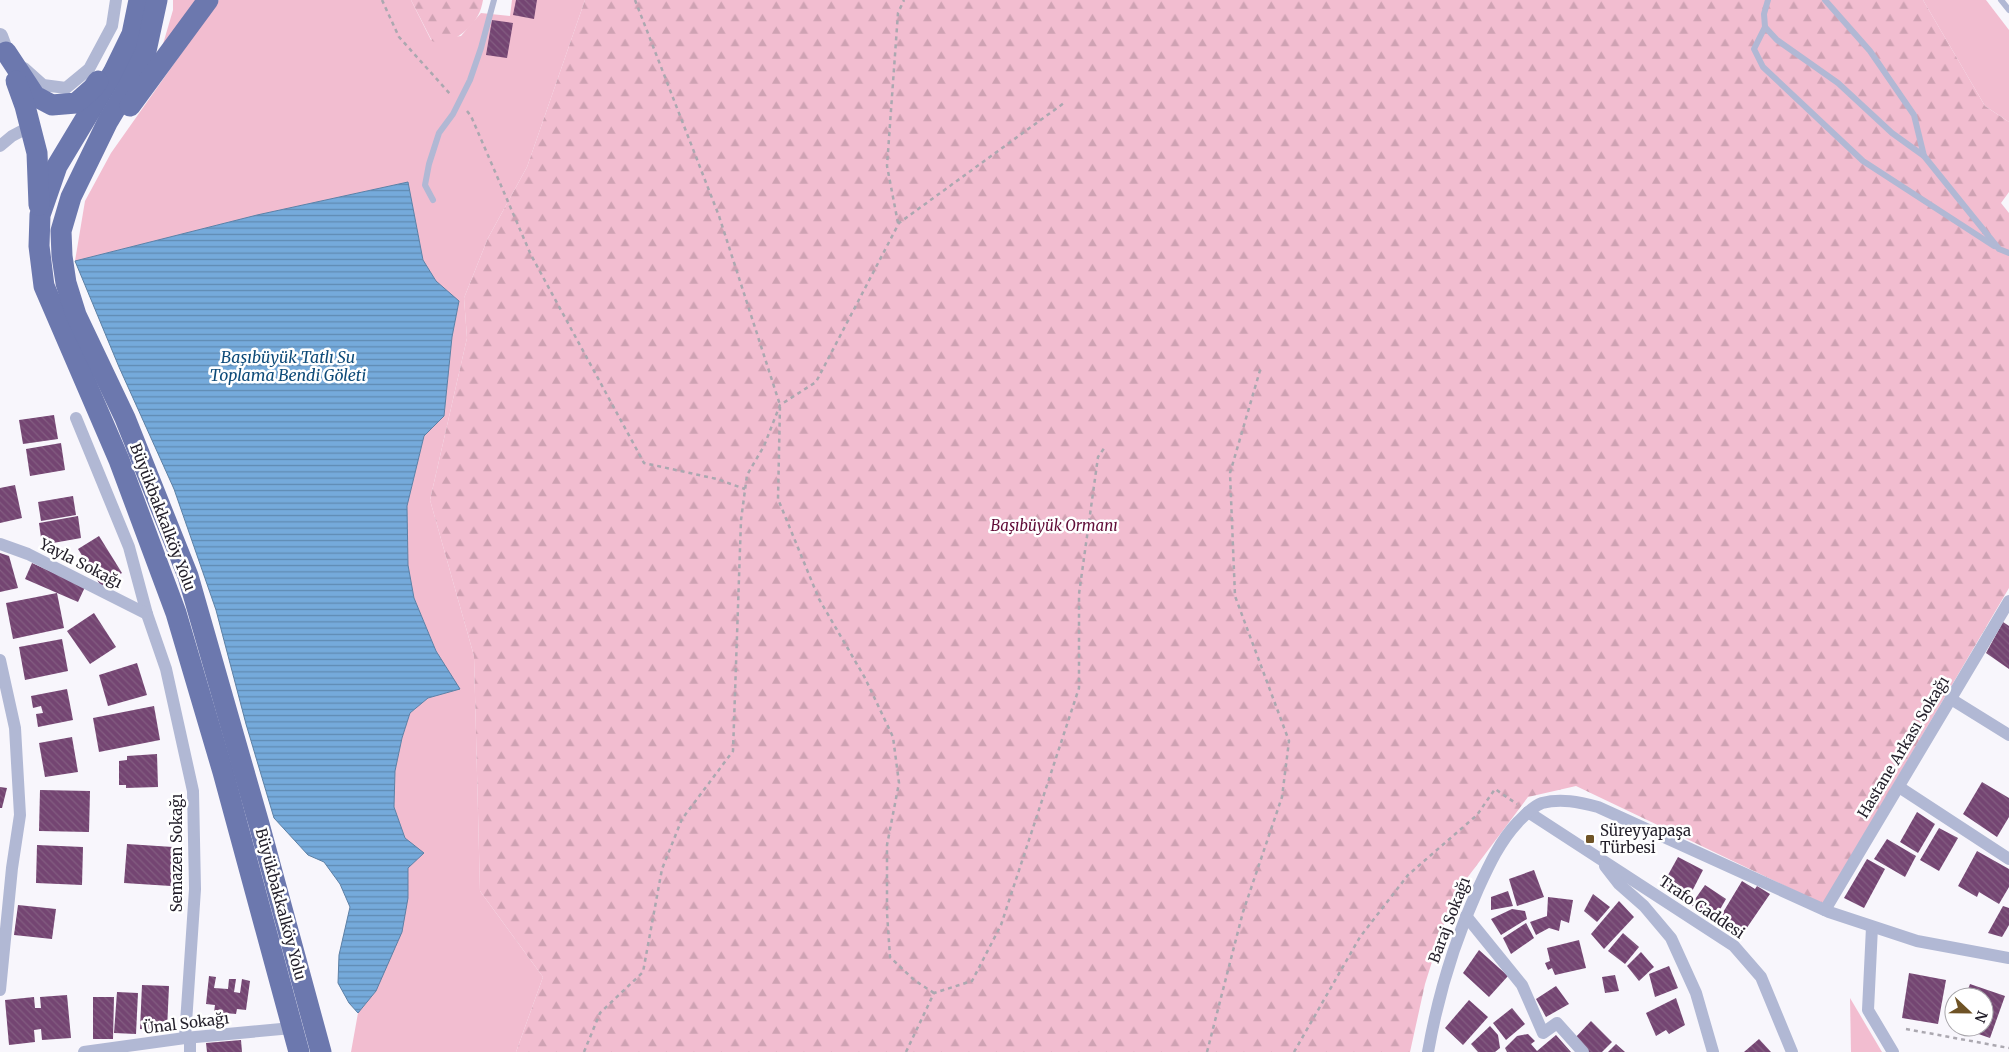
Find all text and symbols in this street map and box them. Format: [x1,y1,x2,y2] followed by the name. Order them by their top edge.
[210,347,366,385] water label: Başıbüyük Tatlı Su Toplama Bendi Göleti
[126,440,200,594] street label: Büyükbakkalköy Yolu
[990,516,1118,535] park label: Başıbüyük Ormanı
[36,534,126,592] street label: Yayla Sokağı
[1853,672,1953,821] street label: Hastane Arkası Sokağı
[167,794,186,912] street label: Semazen Sokağı
[1600,821,1691,857] place label: Süreyyapaşa Türbesi
[252,826,310,982] street label: Büyükbakkalköy Yolu
[1584,833,1596,845] marker: Süreyyapaşa Türbesi
[1656,871,1748,943] street label: Trafo Caddesi
[1424,874,1474,966] street label: Baraj Sokağı
[1944,987,1994,1037] north arrow
[142,1007,230,1038] street label: Ünal Sokağı
[1971,1008,1991,1025] text: N

